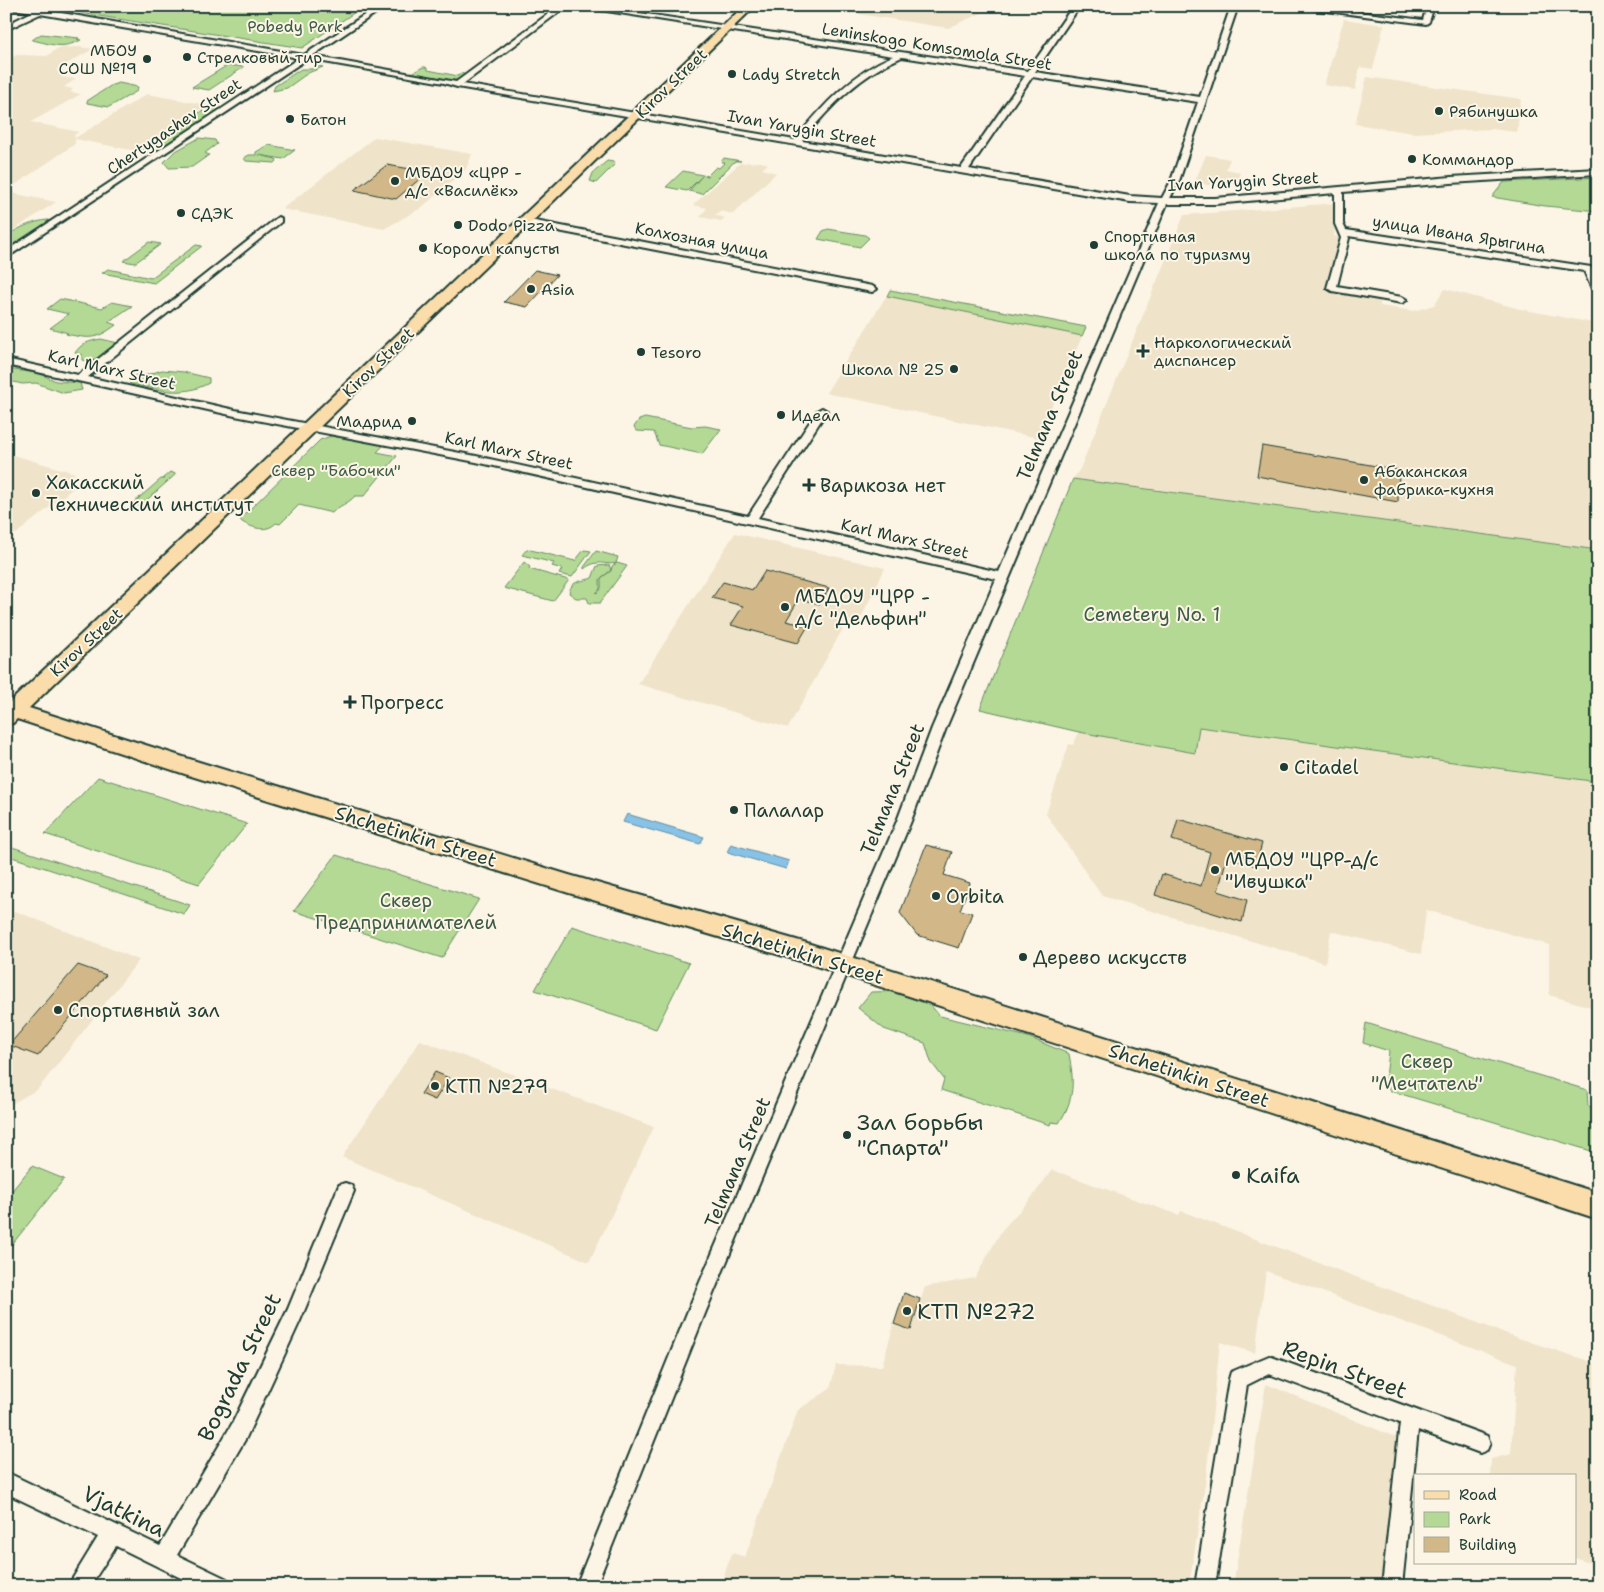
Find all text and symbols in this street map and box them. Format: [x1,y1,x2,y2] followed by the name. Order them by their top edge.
[247,16,343,37] park label: Pobedy Park
[821,18,1053,75] street label: Leninskogo Komsomola Street
[59,40,137,79] place label: МБОУ СОШ №19
[631,44,712,123] street label: Kirov Street
[197,47,322,68] place label: Стрелковый тир
[181,51,193,63] marker: Стрелковый тир
[141,53,153,65] marker: МБОУ СОШ №19
[742,64,840,85] place label: Lady Stretch
[726,68,738,80] marker: Lady Stretch
[103,73,246,179] street label: Chertygashev Street
[1449,101,1538,122] place label: Рябинушка
[726,105,878,152] street label: Ivan Yarygin Street
[1433,105,1445,117] marker: Рябинушка
[300,109,346,130] place label: Батон
[284,113,296,125] marker: Батон
[1422,149,1514,170] place label: Коммандор
[1406,153,1418,165] marker: Коммандор
[405,162,522,201] place label: МБДОУ «ЦРР - д/с «Василёк»
[1167,167,1319,196] street label: Ivan Yarygin Street
[389,175,401,187] marker: МБДОУ «ЦРР - д/с «Василёк»
[191,203,234,224] place label: СДЭК
[175,207,187,219] marker: СДЭК
[1371,210,1547,259] street label: улица Ивана Ярыгина
[468,215,555,236] place label: Dodo Pizza
[633,217,771,264] street label: Колхозная улица
[452,219,464,231] marker: Dodo Pizza
[1104,226,1251,265] place label: Спортивная школа по туризму
[433,238,560,259] place label: Короли капусты
[1088,239,1100,251] marker: Спортивная школа по туризму
[417,242,429,254] marker: Короли капусты
[541,279,574,300] place label: Asia
[525,283,537,295] marker: Asia
[338,323,419,402] street label: Kirov Street
[1154,332,1291,371] place label: Наркологический диспансер
[651,342,701,363] place label: Tesoro
[1136,344,1150,358] marker: Наркологический диспансер
[46,345,178,394] street label: Karl Marx Street
[635,346,647,358] marker: Tesoro
[1011,346,1088,484] street label: Telmana Street
[841,359,944,380] place label: Школа № 25
[948,363,960,375] marker: Школа № 25
[791,405,840,426] place label: Идеал
[775,409,787,421] marker: Идеал
[336,411,402,432] place label: Мадрид
[406,415,418,427] marker: Мадрид
[443,427,575,474] street label: Karl Marx Street
[271,460,401,481] park label: Сквер "Бабочки"
[1374,461,1494,500] place label: Абаканская фабрика-кухня
[46,470,254,517] place label: Хакасский Технический институт
[820,473,946,498] place label: Варикоза нет
[1358,474,1370,486] marker: Абаканская фабрика-кухня
[802,478,816,492] marker: Варикоза нет
[30,487,42,499] marker: Хакасский Технический институт
[839,514,971,563] street label: Karl Marx Street
[795,584,930,631] place label: МБДОУ "ЦРР - д/с "Дельфин"
[779,601,791,613] marker: МБДОУ "ЦРР - д/с "Дельфин"
[1084,602,1220,627] park label: Cemetery No. 1
[46,603,127,681] street label: Kirov Street
[361,690,444,715] place label: Прогресс
[343,695,357,709] marker: Прогресс
[855,720,930,859] street label: Telmana Street
[1294,755,1359,780] place label: Citadel
[1278,761,1290,773] marker: Citadel
[744,798,824,823] place label: Палалар
[332,800,500,873] street label: Shchetinkin Street
[728,804,740,816] marker: Палалар
[1225,847,1379,894] place label: МБДОУ "ЦРР-д/с "Ивушка"
[1209,864,1221,876] marker: МБДОУ "ЦРР-д/с "Ивушка"
[946,884,1004,909] place label: Orbita
[315,888,497,935] park label: Сквер Предпринимателей
[930,890,942,902] marker: Orbita
[719,917,887,990] street label: Shchetinkin Street
[1033,945,1187,970] place label: Дерево искусств
[1017,951,1029,963] marker: Дерево искусств
[68,998,220,1023] place label: Спортивный зал
[52,1004,64,1016] marker: Спортивный зал
[1105,1038,1272,1113] street label: Shchetinkin Street
[1371,1049,1483,1096] park label: Сквер "Мечтатель"
[445,1074,548,1099] place label: КТП №279
[429,1080,441,1092] marker: КТП №279
[699,1093,776,1231] street label: Telmana Street
[857,1108,983,1162] place label: Зал борьбы "Спарта"
[841,1129,853,1141] marker: Зал борьбы "Спарта"
[1246,1161,1300,1190] place label: Kaifa
[1230,1169,1242,1181] marker: Kaifa
[191,1288,288,1446] street label: Bograda Street
[917,1297,1036,1326] place label: КТП №272
[901,1305,913,1317] marker: КТП №272
[1278,1333,1411,1405] street label: Repin Street
[1414,1474,1576,1564] legend
[78,1479,170,1544] street label: Vjatkina
[1459,1485,1497,1505] text: Road
[1459,1509,1491,1529] text: Park
[1459,1535,1516,1555] text: Building

